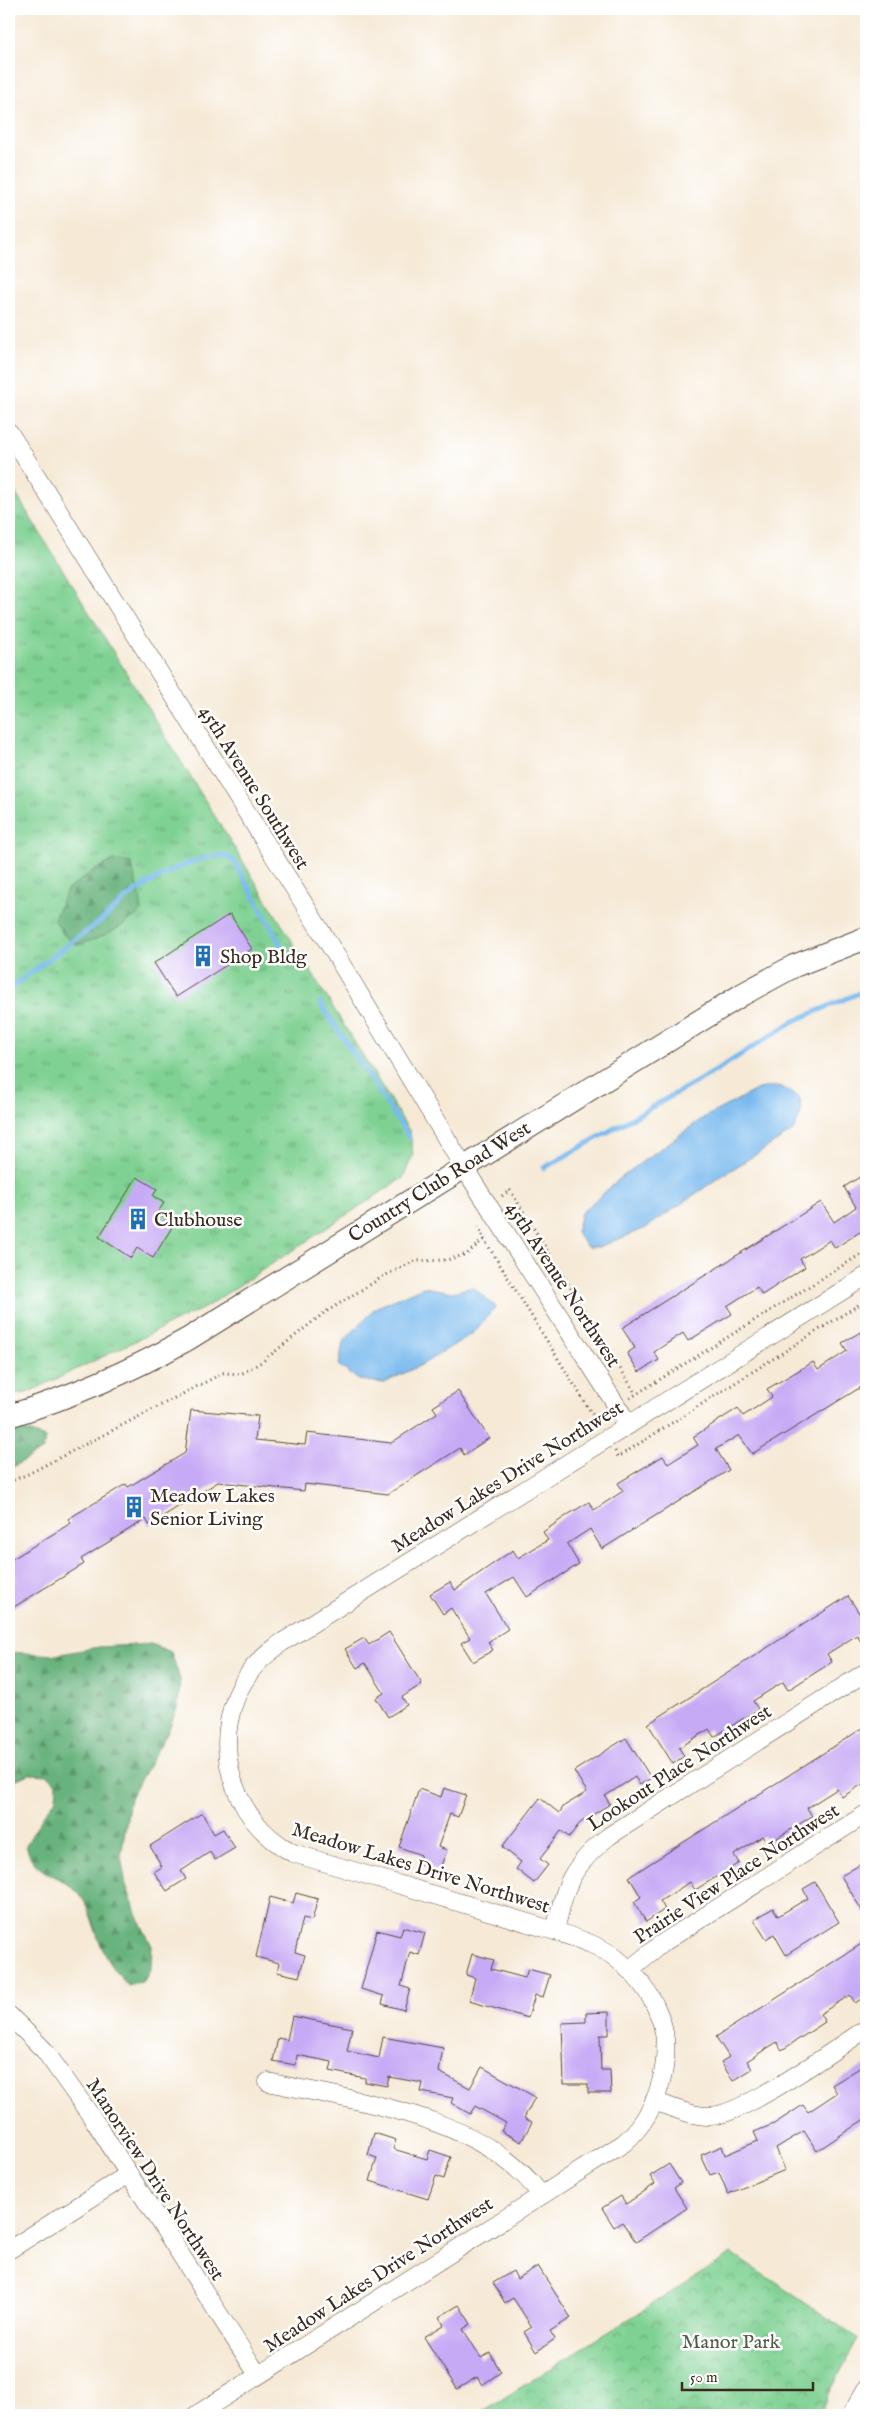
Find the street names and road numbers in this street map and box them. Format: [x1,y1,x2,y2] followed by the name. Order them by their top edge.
[193,701,314,875] street label: 45th Avenue Southwest
[344,1116,536,1249] street label: Country Club Road West
[500,1197,626,1372] street label: 45th Avenue Northwest
[387,1396,628,1559] street label: Meadow Lakes Drive Northwest
[583,1699,777,1837] street label: Lookout Place Northwest
[629,1798,844,1950] street label: Prairie View Place Northwest
[289,1817,553,1920] street label: Meadow Lakes Drive Northwest
[80,2074,230,2286] street label: Manorview Drive Northwest
[260,2192,498,2359] street label: Meadow Lakes Drive Northwest

